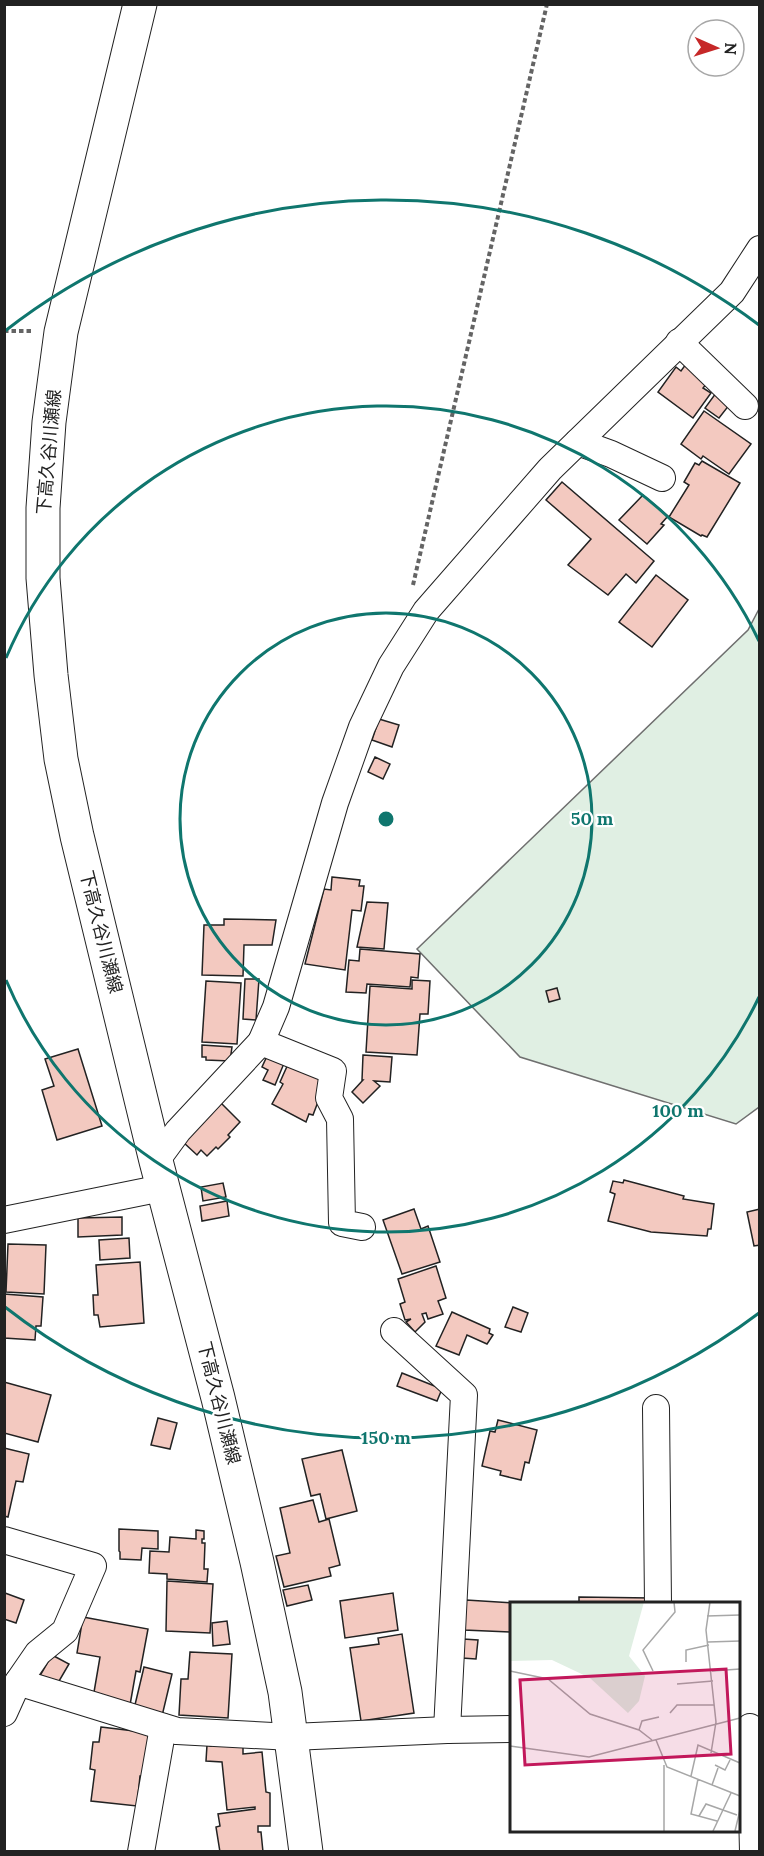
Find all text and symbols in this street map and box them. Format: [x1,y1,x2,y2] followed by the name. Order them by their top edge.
[686,18,746,78] north arrow
[721,42,741,55] text: N
[32,388,65,516] street label: 下高久谷川瀬線
[571,807,614,830] text: 50 m
[376,809,396,829] centre of rings
[75,868,128,996] street label: 下高久谷川瀬線
[652,1099,704,1122] text: 100 m
[193,1339,246,1467] street label: 下高久谷川瀬線
[361,1426,411,1449] text: 150 m
[510,1602,740,1832] inset map

